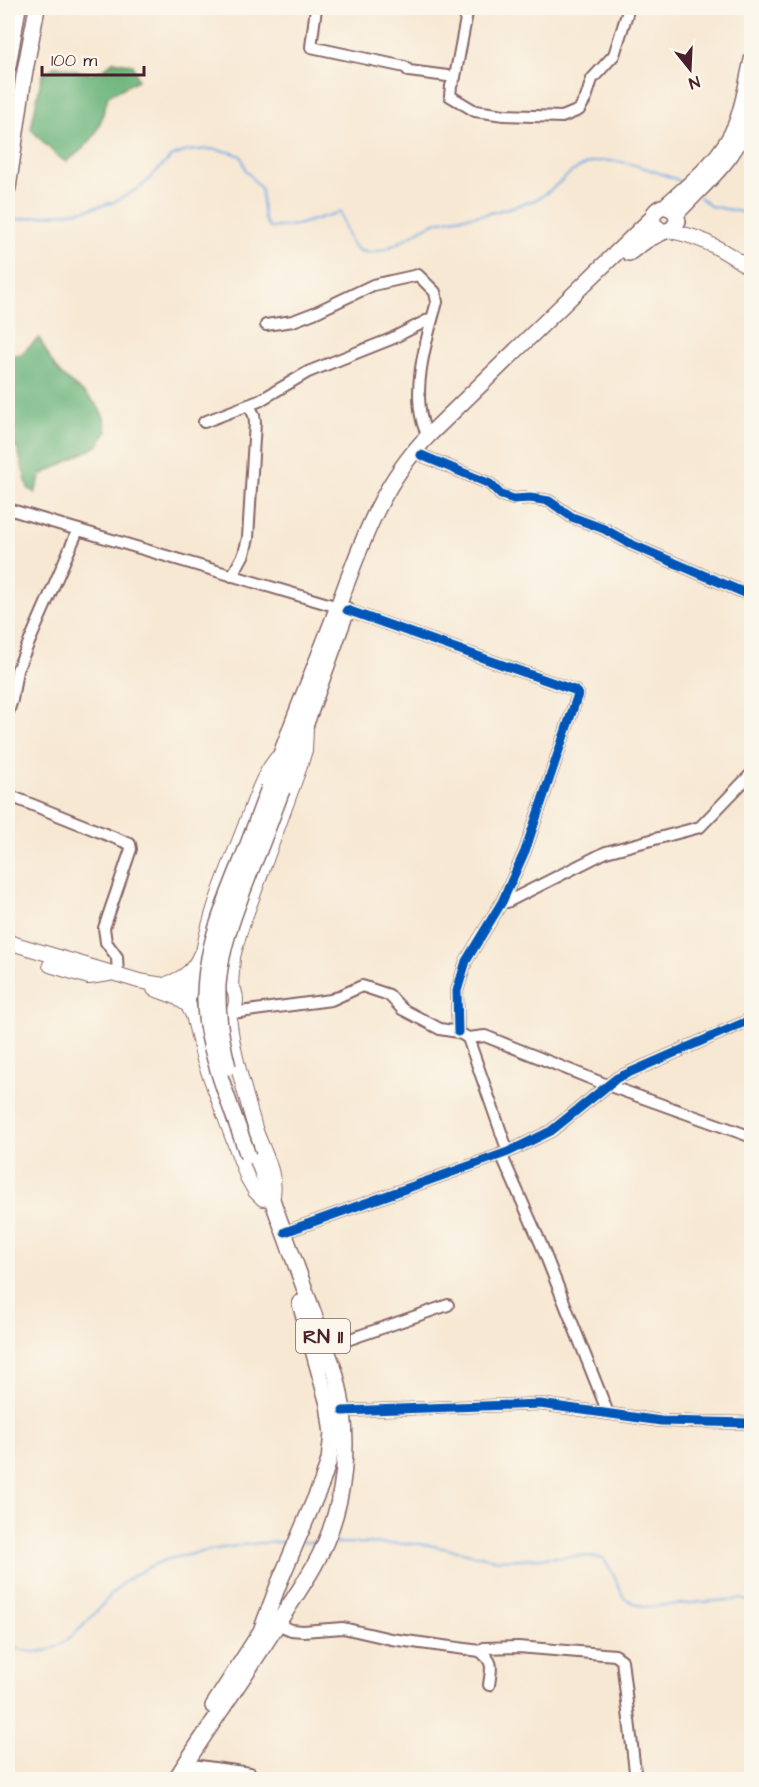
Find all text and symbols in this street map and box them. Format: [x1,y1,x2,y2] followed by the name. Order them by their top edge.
[42,39,144,77] scale bar
[660,39,720,99] north arrow
[51,48,97,73] text: 100 m
[686,70,702,94] text: N
[296,1319,350,1353] road number: RN 11

